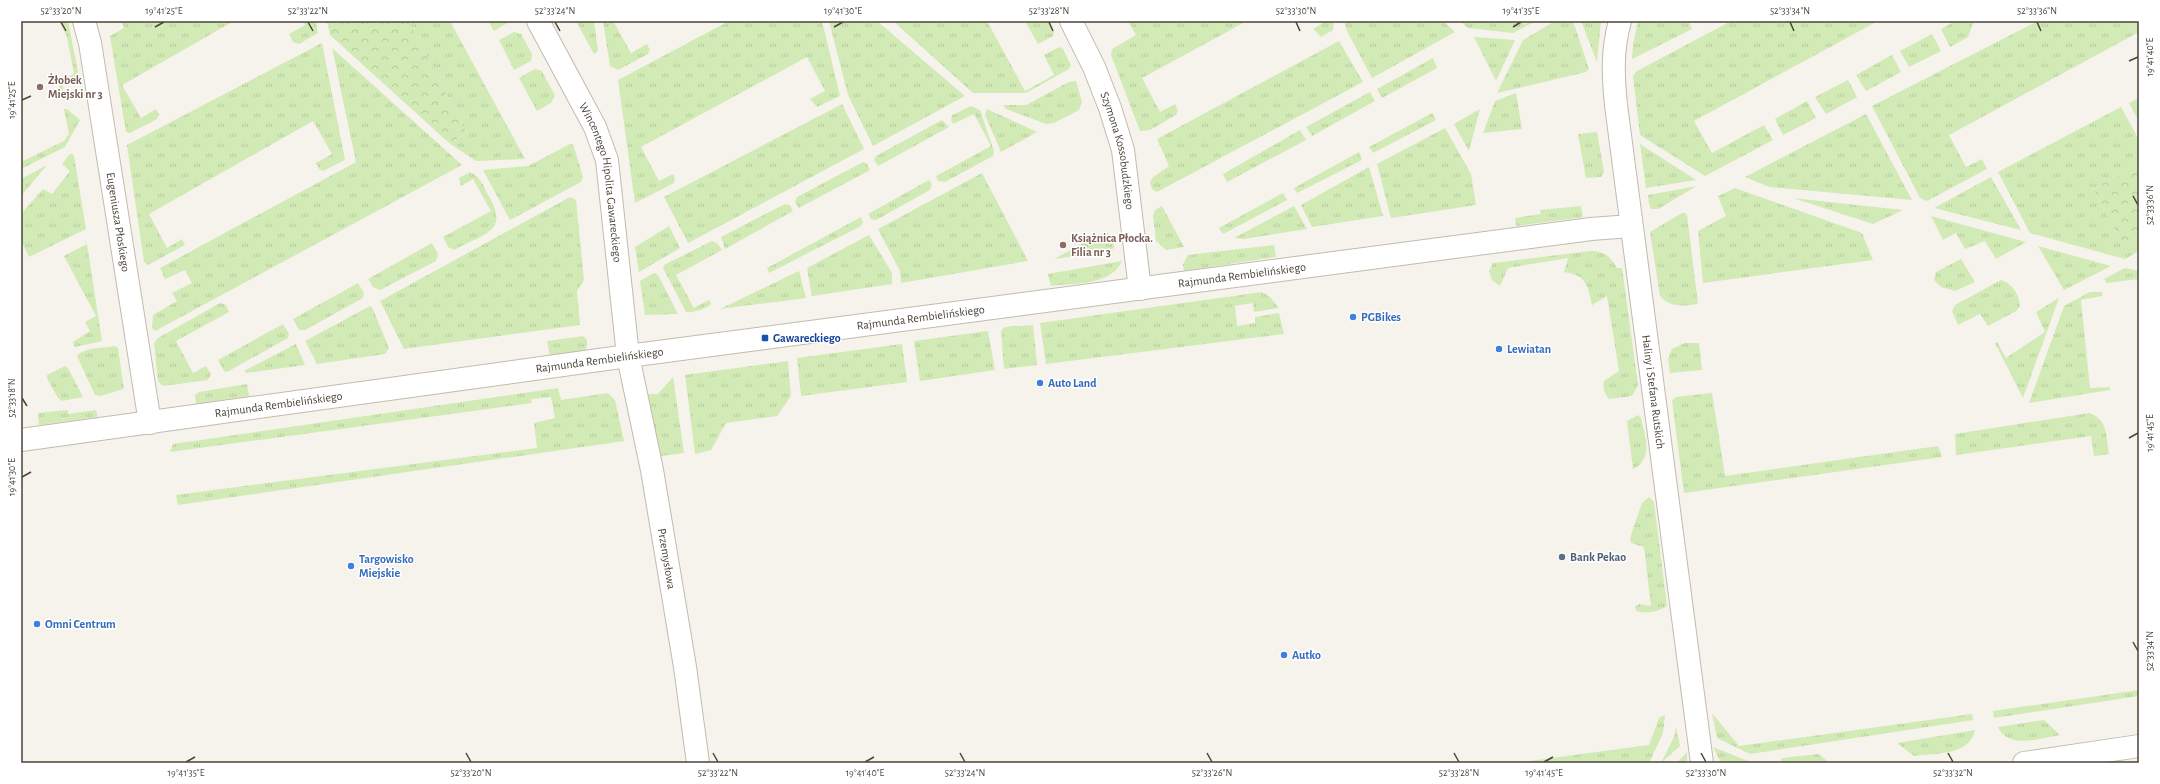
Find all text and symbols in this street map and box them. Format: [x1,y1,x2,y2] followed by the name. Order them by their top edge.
[40,6,82,16] text: 52°33'20"N
[145,6,183,16] text: 19°41'25"E
[288,6,328,16] text: 52°33'22"N
[535,6,575,16] text: 52°33'24"N
[824,6,862,16] text: 19°41'30"E
[1029,6,1069,16] text: 52°33'28"N
[1276,6,1316,16] text: 52°33'30"N
[1503,6,1540,16] text: 19°41'35"E
[1770,6,1810,16] text: 52°33'34"N
[2017,6,2057,16] text: 52°33'36"N
[2145,37,2155,76] text: 19°41'40"E
[48,73,103,101] place label: Żłobek Miejski nr 3
[7,81,17,119] text: 19°41'25"E
[35,82,45,92] marker: Żłobek Miejski nr 3
[1098,90,1136,210] street label: Szymona Kossobudzkiego
[577,101,624,263] street label: Wincentego Hipolita Gawareckiego
[104,171,132,273] street label: Eugeniusza Płoskiego
[2145,185,2155,225] text: 52°33'36"N
[1071,232,1153,258] place label: Książnica Płocka. Filia nr 3
[1058,240,1068,250] marker: Książnica Płocka. Filia nr 3
[1177,261,1307,289] street label: Rajmunda Rembielińskiego
[856,303,985,332] street label: Rajmunda Rembielińskiego
[1361,311,1401,323] place label: PGBikes
[1348,312,1358,322] marker: PGBikes
[773,332,841,344] place label: Gawareckiego
[760,333,770,343] marker: Gawareckiego
[1640,334,1667,450] street label: Haliny i Stefana Rutskich
[1507,343,1551,355] place label: Lewiatan
[1494,344,1504,354] marker: Lewiatan
[535,345,664,375] street label: Rajmunda Rembielińskiego
[1048,377,1097,389] place label: Auto Land
[7,378,17,418] text: 52°33'18"N
[1035,378,1045,388] marker: Auto Land
[214,390,343,419] street label: Rajmunda Rembielińskiego
[2145,414,2155,452] text: 19°41'45"E
[7,458,17,496] text: 19°41'30"E
[656,527,678,590] street label: Przemysłowa
[1570,551,1626,563] place label: Bank Pekao
[1557,552,1567,562] marker: Bank Pekao
[359,553,414,580] place label: Targowisko Miejskie
[346,561,356,571] marker: Targowisko Miejskie
[45,618,116,630] place label: Omni Centrum
[32,619,42,629] marker: Omni Centrum
[2145,631,2155,671] text: 52°33'34"N
[1292,649,1321,661] place label: Autko
[1279,650,1289,660] marker: Autko
[168,768,205,778] text: 19°41'35"E
[450,768,492,778] text: 52°33'20"N
[698,768,738,778] text: 52°33'22"N
[846,768,885,778] text: 19°41'40"E
[945,768,985,778] text: 52°33'24"N
[1192,768,1232,778] text: 52°33'26"N
[1439,768,1479,778] text: 52°33'28"N
[1525,768,1563,778] text: 19°41'45"E
[1686,768,1726,778] text: 52°33'30"N
[1933,768,1973,778] text: 52°33'32"N

